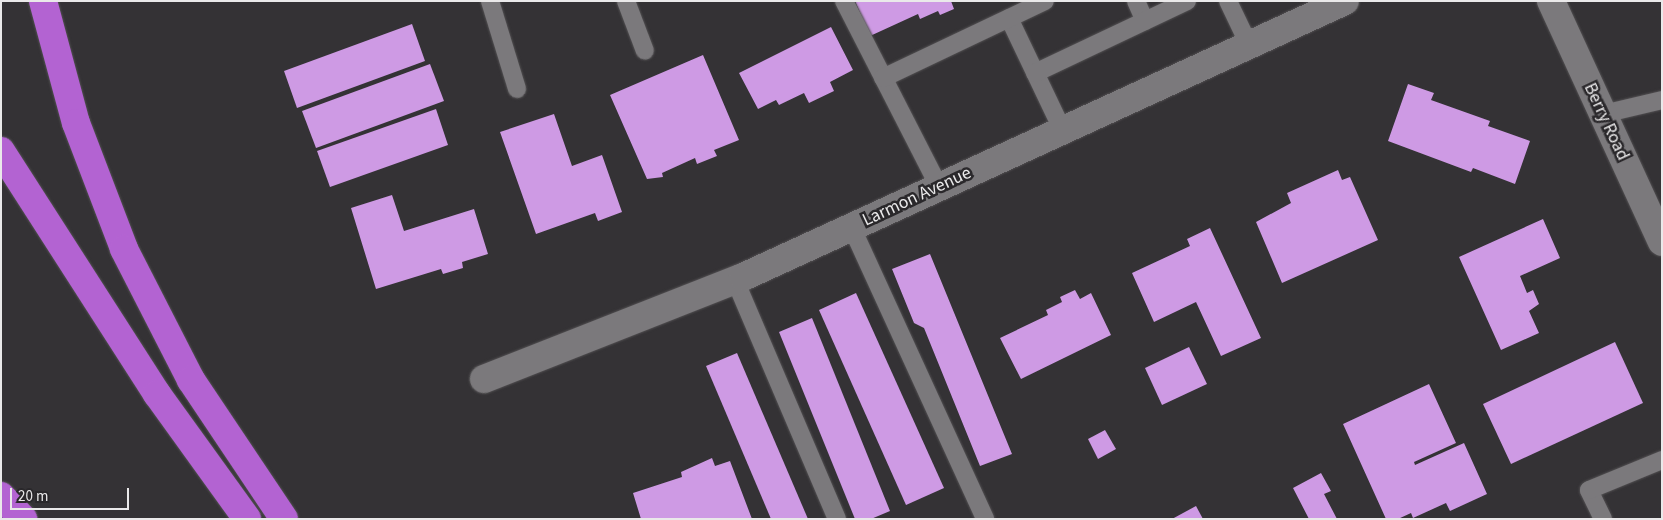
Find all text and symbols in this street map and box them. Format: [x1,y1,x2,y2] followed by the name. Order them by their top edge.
[1579,80,1633,164] street label: Berry Road
[859,162,975,232] street label: Larmon Avenue
[12,478,131,510] scale bar
[18,486,48,507] text: 20 m

